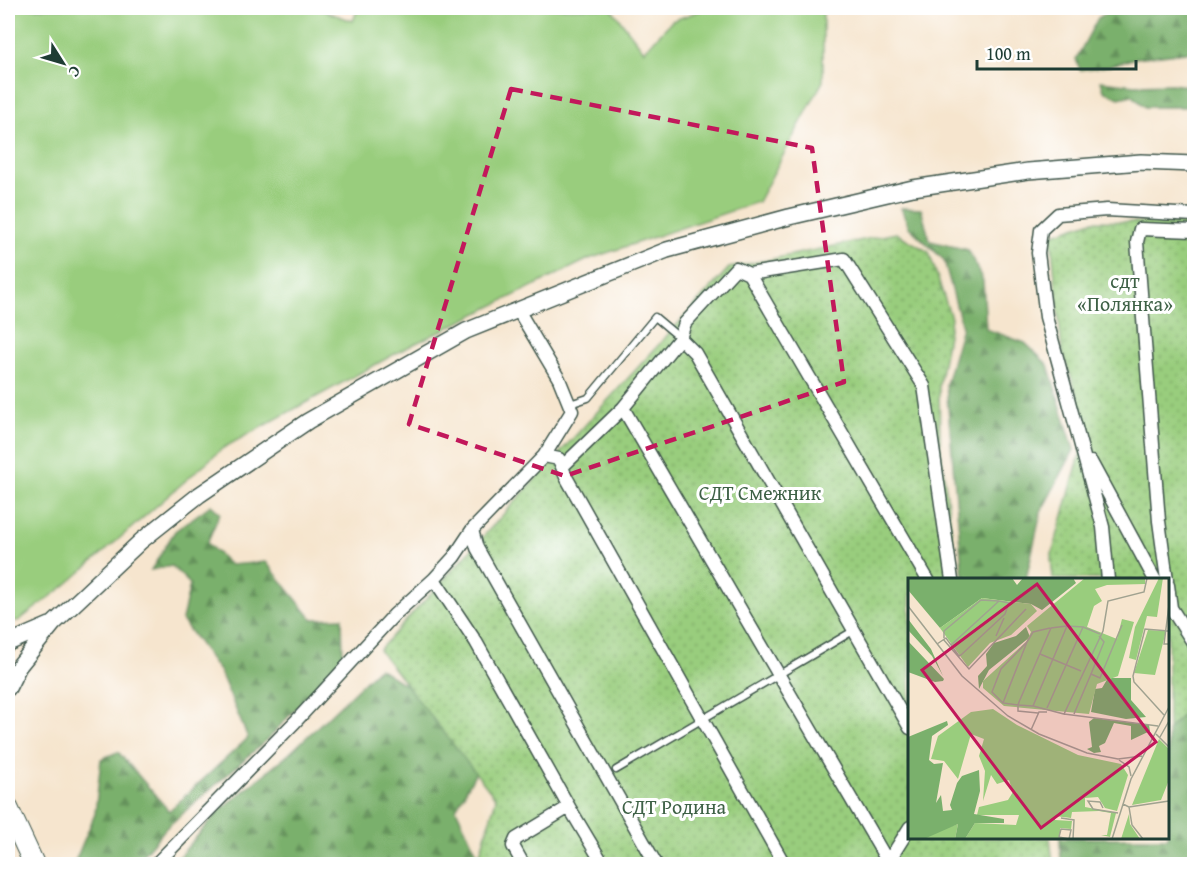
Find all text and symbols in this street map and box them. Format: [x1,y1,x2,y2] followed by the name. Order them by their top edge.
[33,33,93,93] north arrow
[977,33,1136,71] scale bar
[986,40,1031,67] text: 100 m
[63,61,87,83] text: С
[1077,266,1173,318] park label: сдт «Полянка»
[699,478,822,507] park label: СДТ Смежник
[908,578,1169,839] inset map
[622,792,727,821] park label: СДТ Родина

